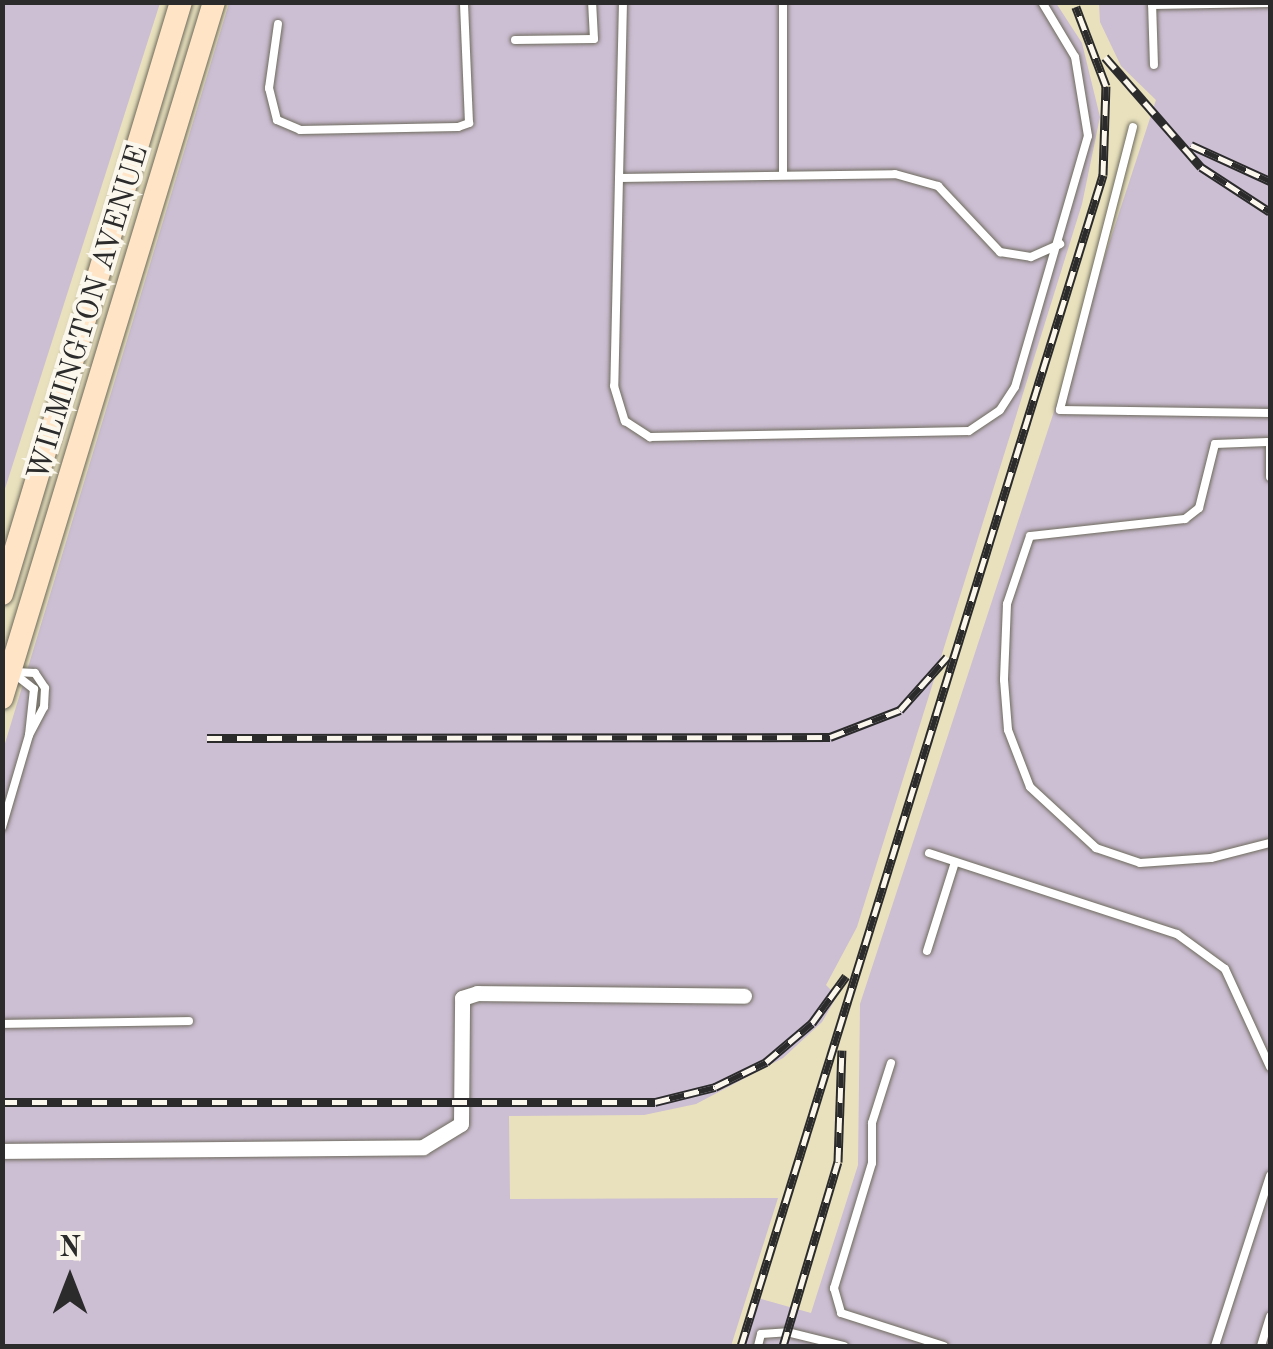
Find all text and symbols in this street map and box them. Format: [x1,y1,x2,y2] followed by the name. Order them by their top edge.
[21,141,157,485] street label: WILMINGTON AVENUE
[20,1229,120,1329] north arrow
[59,1235,81,1263] text: N

